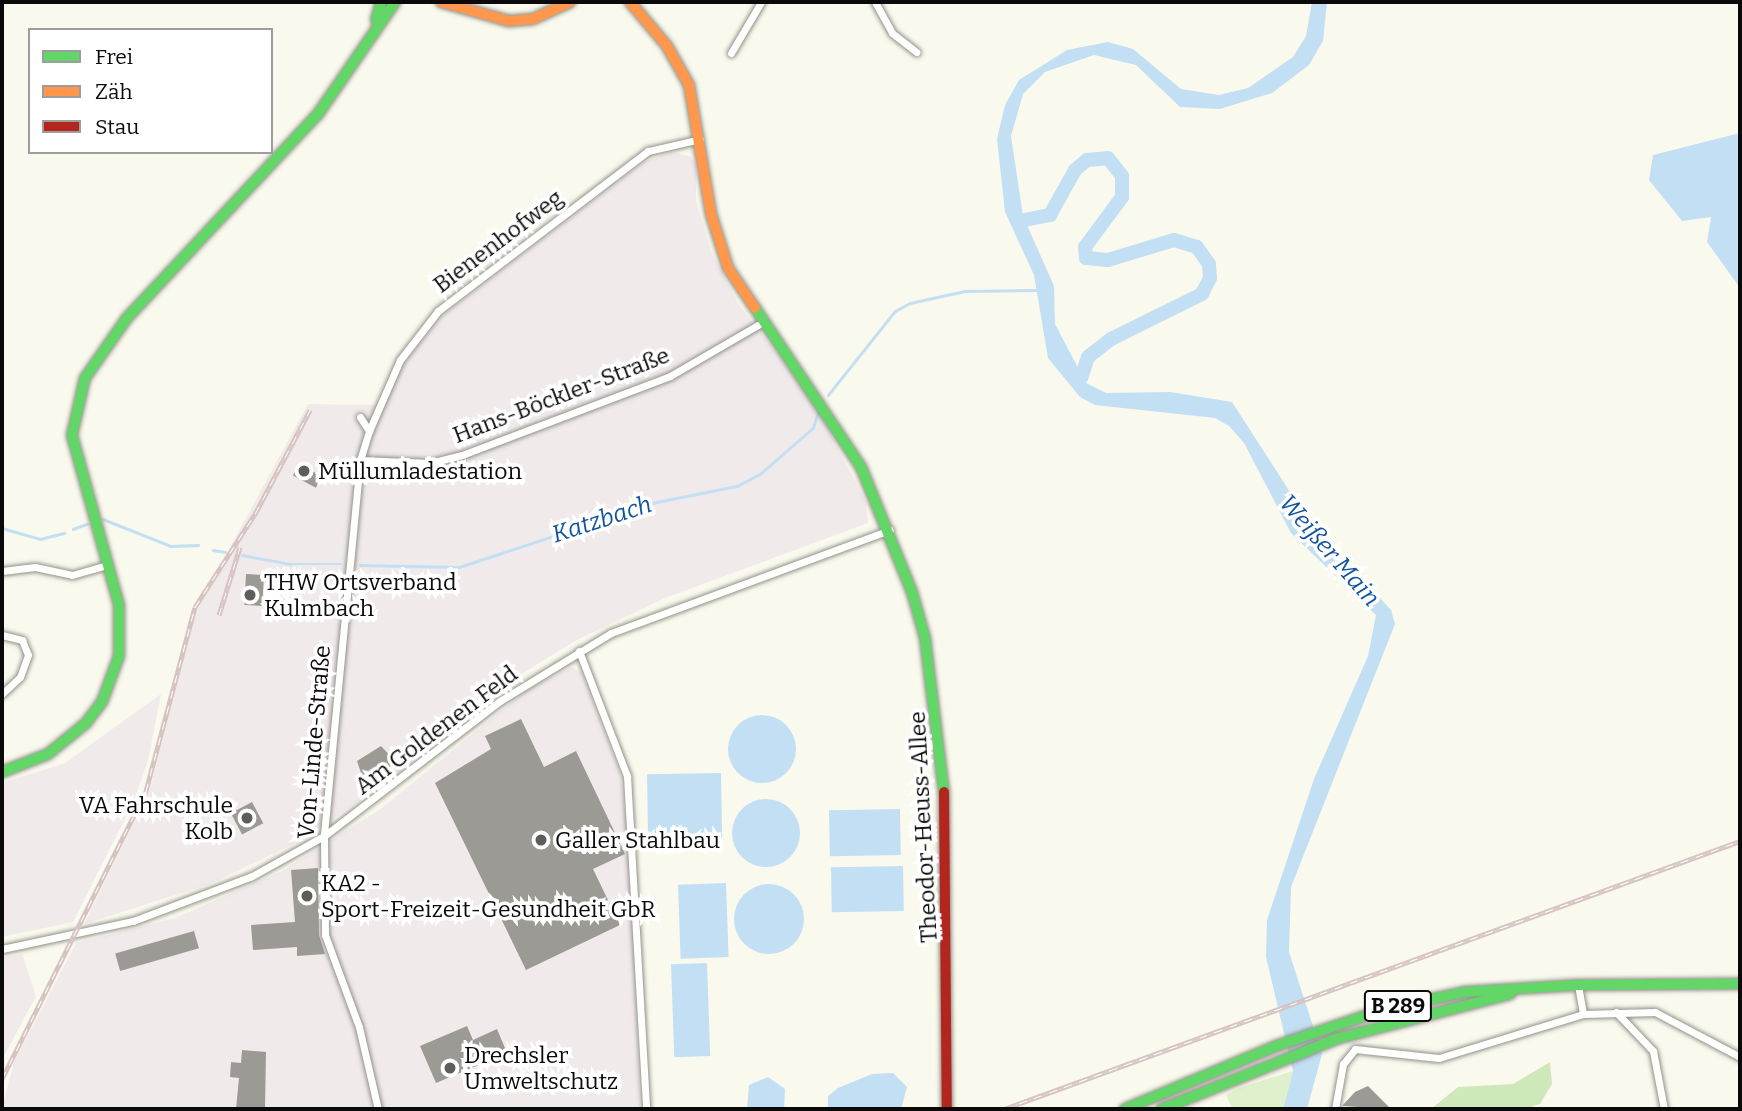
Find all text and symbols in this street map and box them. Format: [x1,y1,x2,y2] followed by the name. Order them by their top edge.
[28,28,273,154] legend
[95,44,133,70] text: Frei
[95,79,133,105] text: Zäh
[95,114,139,140] text: Stau
[428,183,568,299] street label: Bienenhofweg
[449,341,673,449] street label: Hans-Böckler-Straße
[318,457,522,485] place label: Müllumladestation
[296,463,312,479] marker: Müllumladestation
[1273,489,1385,613] water label: Weißer Main
[549,490,655,550] water label: Katzbach
[264,568,457,622] place label: THW Ortsverband Kulmbach
[242,587,258,603] marker: THW Ortsverband Kulmbach
[292,644,336,840] street label: Von-Linde-Straße
[349,660,523,800] street label: Am Goldenen Feld
[903,710,943,944] street label: Theodor-Heuss-Allee
[79,791,233,845] place label: VA Fahrschule Kolb
[239,810,255,826] marker: VA Fahrschule Kolb
[555,826,720,854] place label: Galler Stahlbau
[533,832,549,848] marker: Galler Stahlbau
[321,869,656,923] place label: KA2 - Sport-Freizeit-Gesundheit GbR
[299,888,315,904] marker: KA2 - Sport-Freizeit-Gesundheit GbR
[1363,988,1433,1024] road number: B 289
[464,1041,618,1095] place label: Drechsler Umweltschutz
[442,1060,458,1076] marker: Drechsler Umweltschutz

